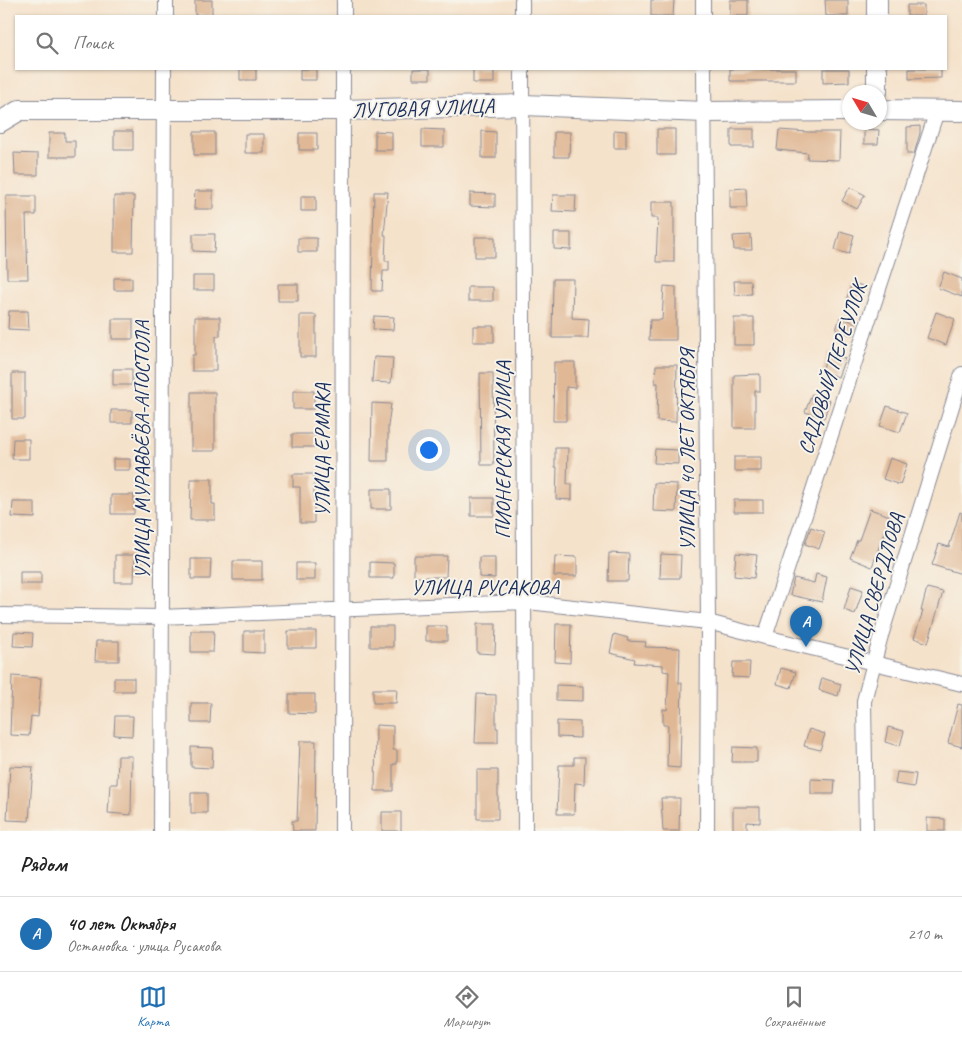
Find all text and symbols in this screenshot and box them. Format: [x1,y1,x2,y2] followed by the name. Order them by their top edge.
[15,15,947,70] search box
[33,29,61,57] icon: search
[73,31,113,55] text: Поиск
[842,85,887,130] north arrow
[352,92,496,123] street label: ЛУГОВАЯ УЛИЦА
[792,274,873,457] street label: САДОВЫЙ ПЕРЕУЛОК
[129,319,155,579] street label: УЛИЦА МУРАВЬЁВА-АПОСТОЛА
[674,345,700,551] street label: УЛИЦА 40 ЛЕТ ОКТЯБРЯ
[490,360,516,539] street label: ПИОНЕРСКАЯ УЛИЦА
[309,383,335,517] street label: УЛИЦА ЕРМАКА
[416,437,442,463] your location
[838,510,910,678] street label: УЛИЦА СВЕРДЛОВА
[411,574,561,600] street label: УЛИЦА РУСАКОВА
[790,606,822,647] pin: A
[20,851,67,877] text: Рядом
[67,912,175,936] text: 40 лет Октября
[32,924,40,944] text: A
[908,924,942,944] text: 210 m
[67,936,221,956] text: Остановка · улица Русакова
[137,983,169,1030] tab: Карта
[444,983,490,1030] tab: Маршрут
[764,983,825,1030] tab: Сохранённые

